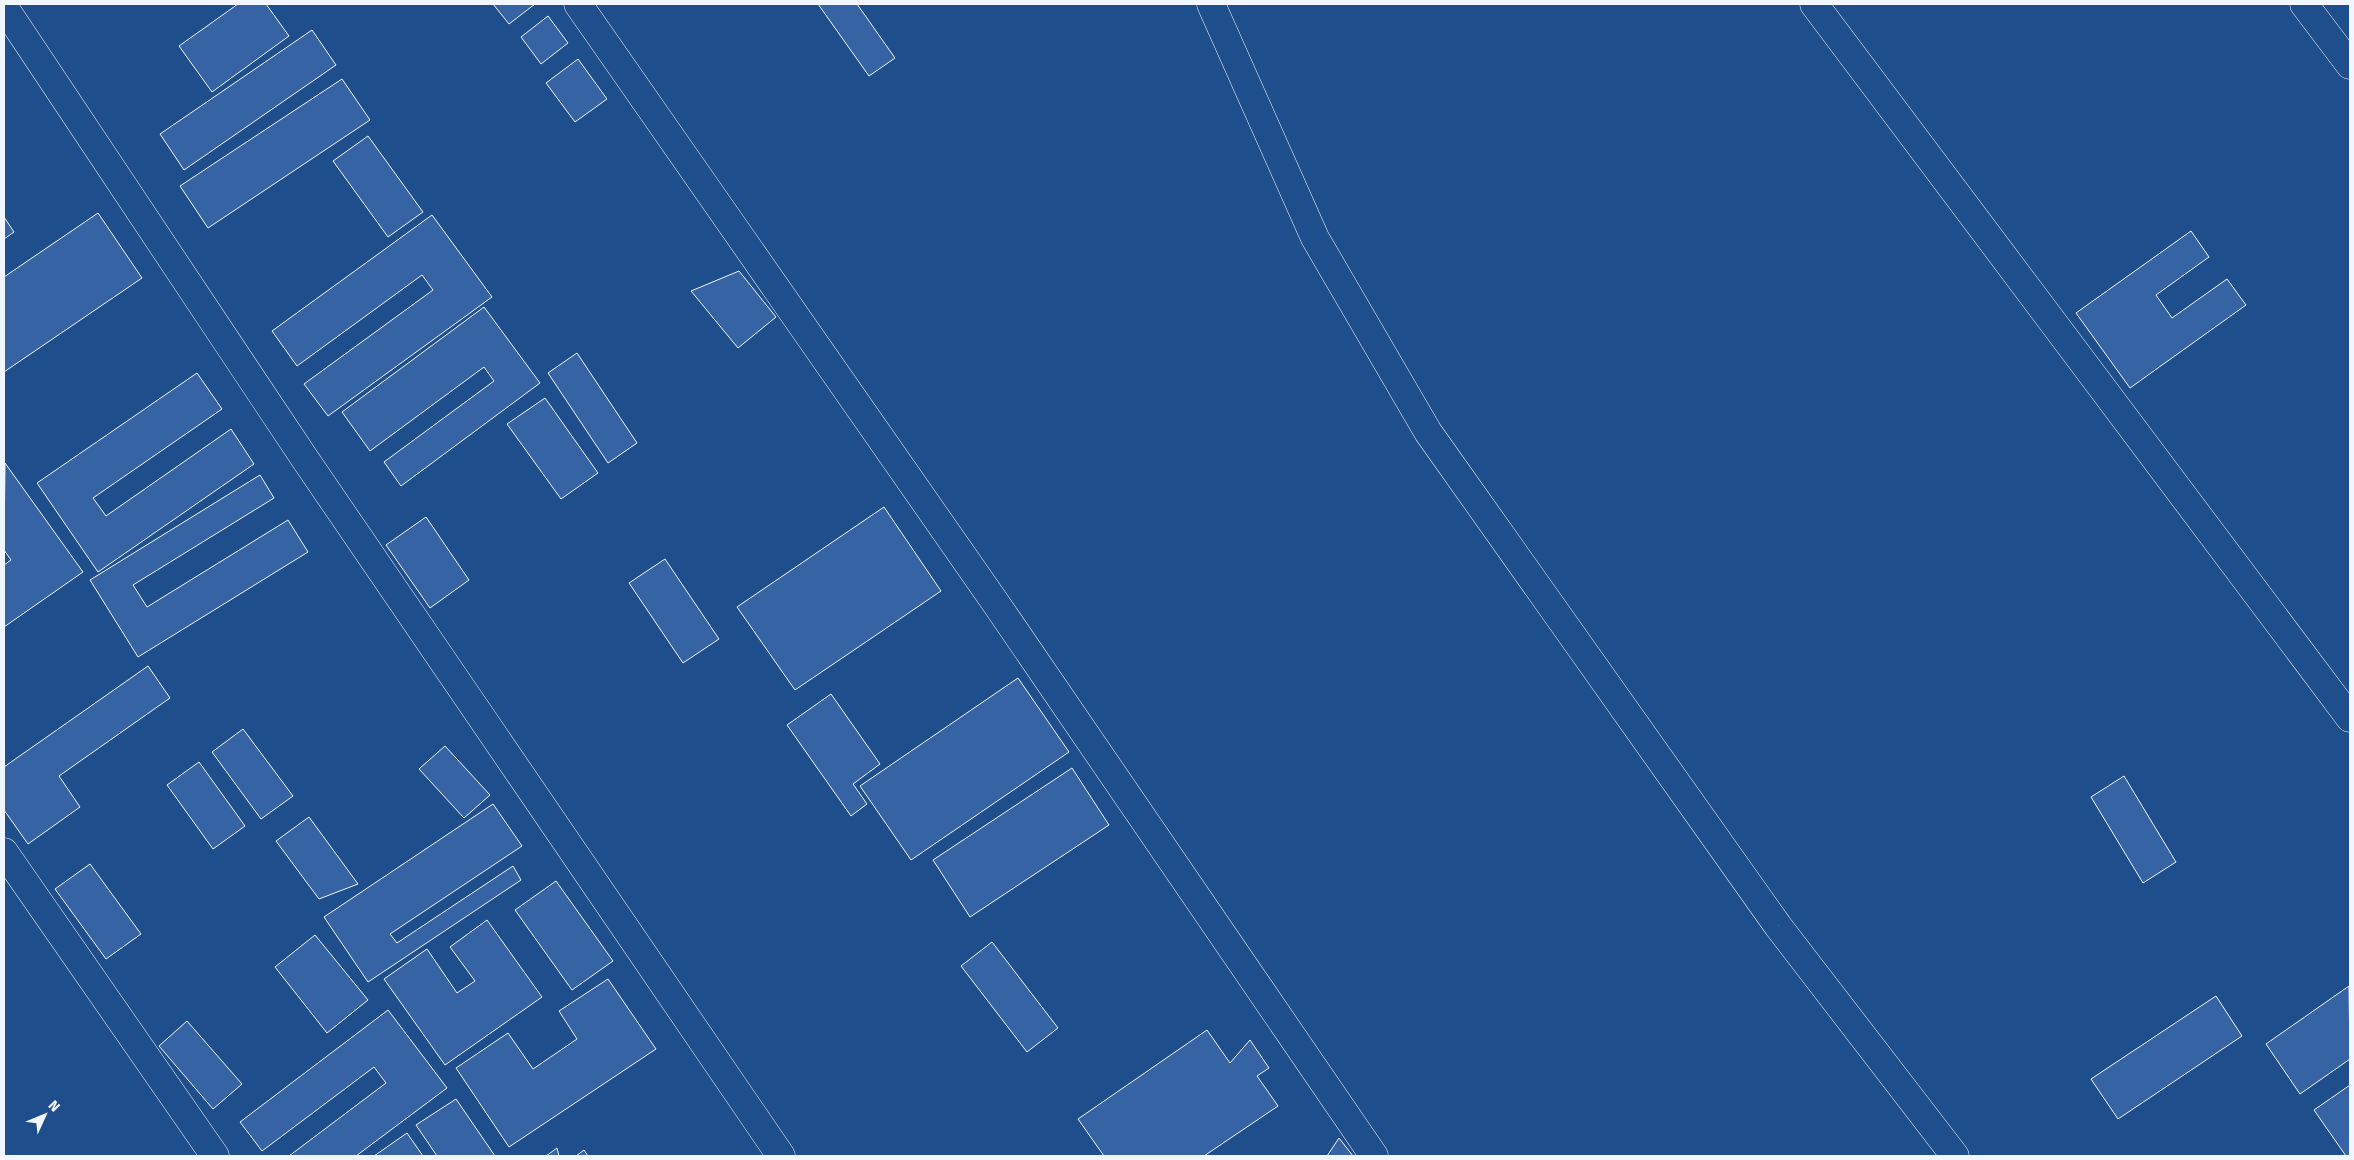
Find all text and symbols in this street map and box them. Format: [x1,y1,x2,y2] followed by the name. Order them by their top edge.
[20,1090,70,1140] north arrow
[45,1097,63,1116] text: N

